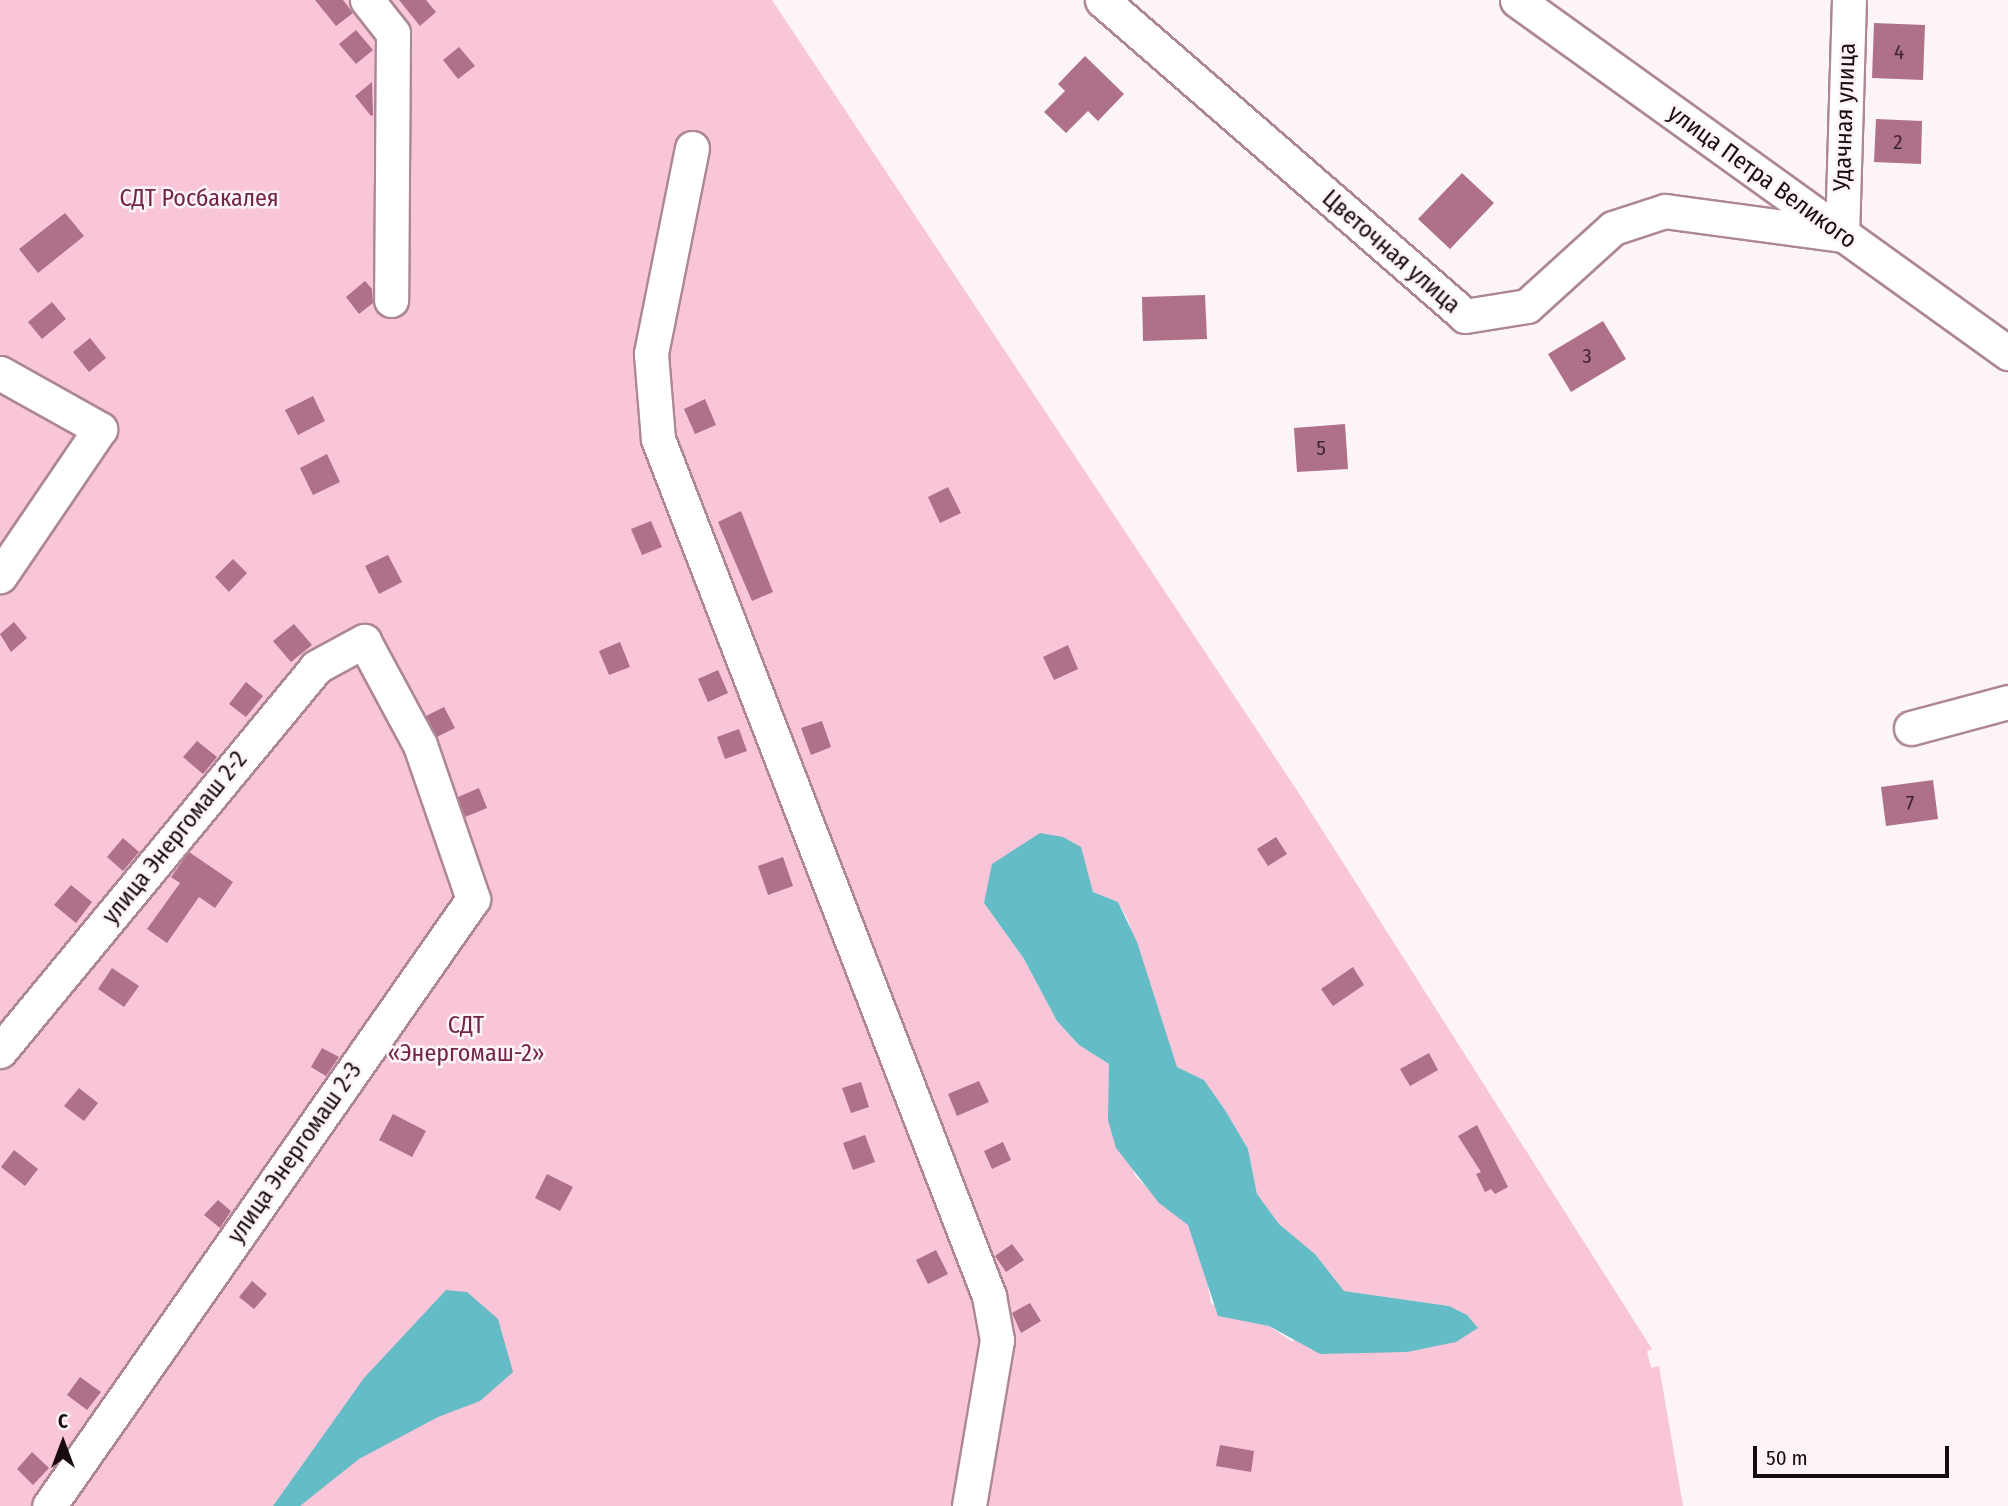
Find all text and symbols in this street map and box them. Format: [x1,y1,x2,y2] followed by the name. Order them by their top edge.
[1894,39,1904,65] house number: 4
[1828,42,1862,192] street label: Удачная улица
[1662,99,1862,255] street label: улица Петра Великого
[1893,129,1903,155] house number: 2
[1316,184,1466,320] street label: Цветочная улица
[119,185,279,213] park label: СДТ Росбакалея
[1582,343,1592,369] house number: 3
[1316,435,1326,461] house number: 5
[97,746,253,930] street label: улица Энергомаш 2-2
[1906,790,1914,816] house number: 7
[387,1012,545,1068] park label: СДТ «Энергомаш-2»
[222,1057,368,1249] street label: улица Энергомаш 2-3
[28,1408,98,1478] north arrow
[58,1410,68,1433] text: С
[1756,1432,1952,1476] scale bar
[1766,1445,1808,1471] text: 50 m

